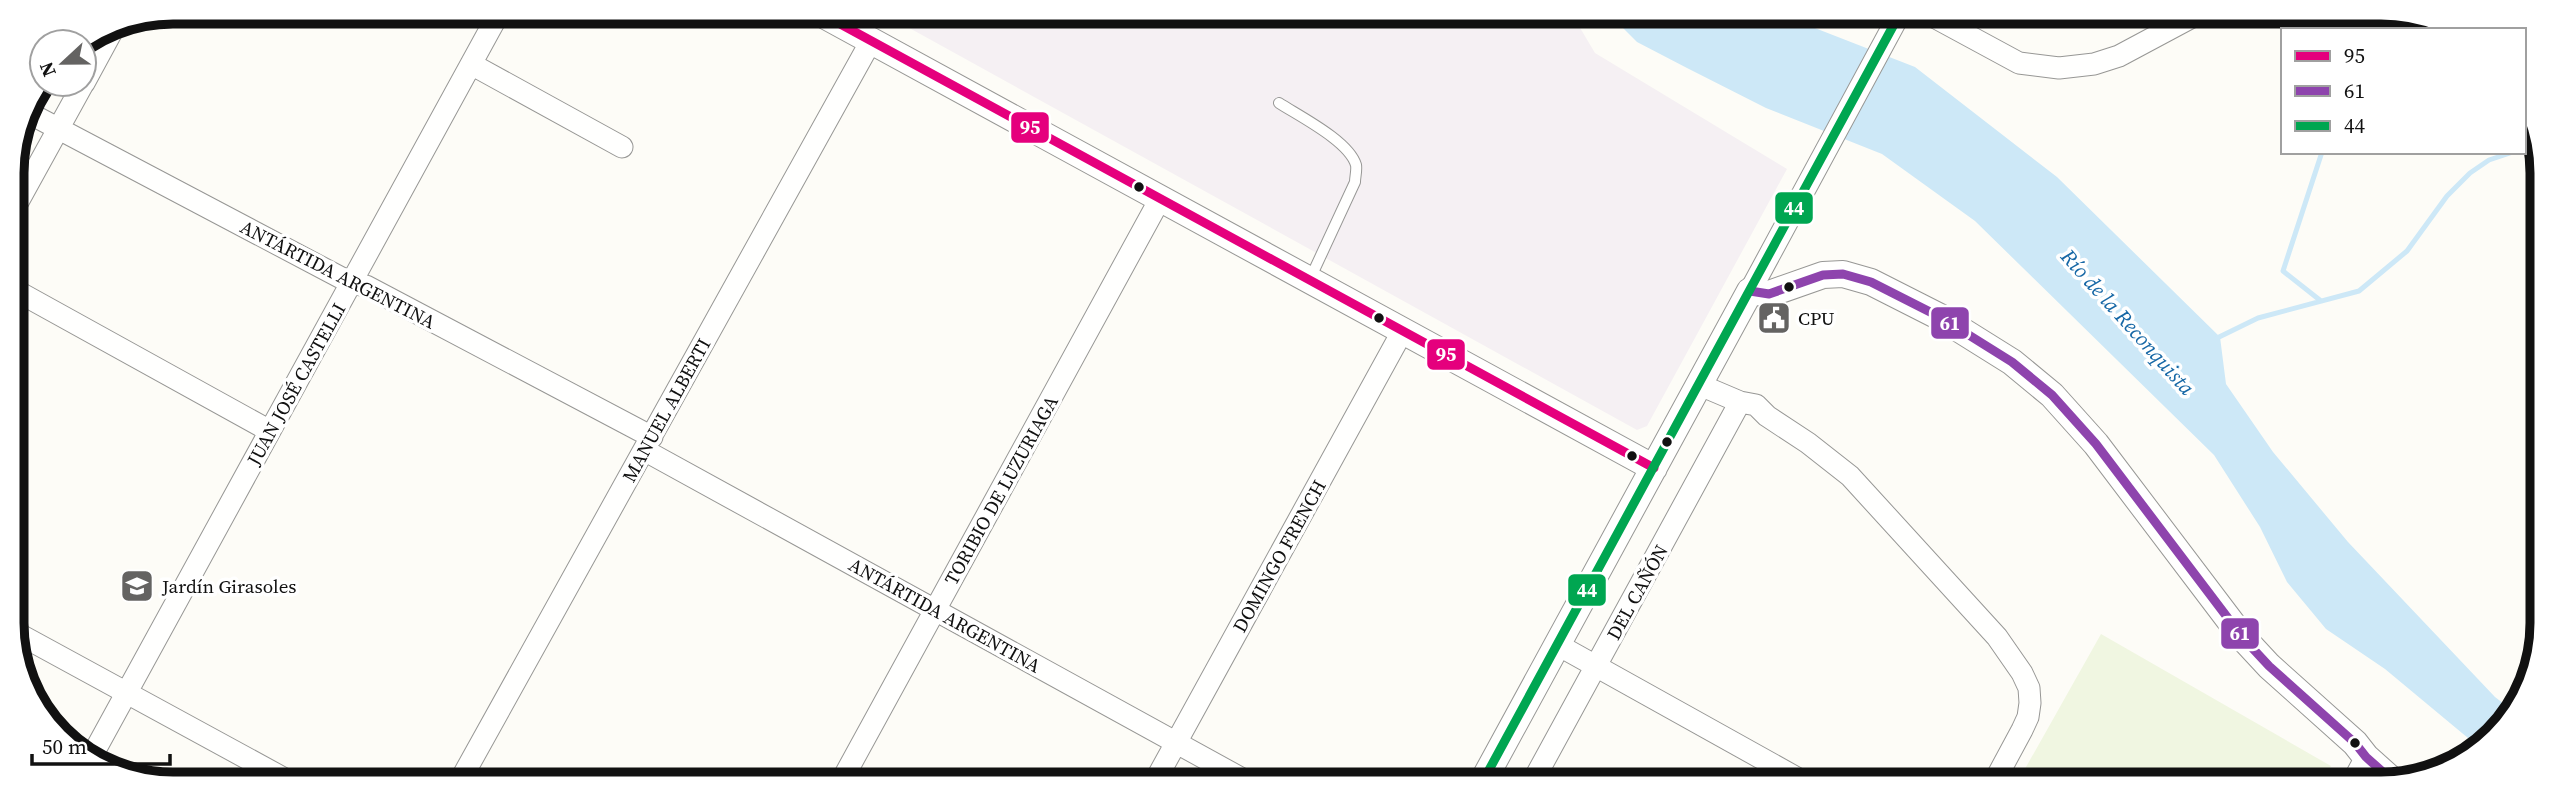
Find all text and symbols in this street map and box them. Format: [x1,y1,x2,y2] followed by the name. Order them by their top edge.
[28,28,98,98] north arrow
[2281,28,2526,154] legend
[2344,41,2365,70] text: 95
[33,58,62,81] text: N
[2344,76,2365,105] text: 61
[1010,111,1050,144] line badge: 95
[2344,111,2366,140] text: 44
[1020,114,1040,140] text: 95
[1132,180,1146,194] unlabelled marker
[1774,191,1814,225] line badge: 44
[1784,195,1804,221] text: 44
[236,213,440,335] street label: ANTÁRTIDA ARGENTINA
[2054,242,2202,401] water label: Río de la Reconquista
[1782,280,1796,294] unlabelled marker
[240,298,351,471] street label: JUAN JOSÉ CASTELLI
[1755,299,1793,337] public building icon: CPU
[1798,305,1835,331] place label: CPU
[1930,306,1970,340] line badge: 61
[1940,310,1960,336] text: 61
[1372,311,1386,325] unlabelled marker
[616,333,716,487] street label: MANUEL ALBERTI
[1426,338,1466,371] line badge: 95
[1436,341,1456,367] text: 95
[938,390,1064,589] street label: TORIBIO DE LUZURIAGA
[1660,435,1674,449] unlabelled marker
[1625,449,1639,463] unlabelled marker
[1226,475,1332,637] street label: DOMINGO FRENCH
[1600,540,1674,644] street label: DEL CAÑÓN
[844,551,1046,679] street label: ANTÁRTIDA ARGENTINA
[118,567,156,605] school or university icon: Jardín Girasoles
[161,573,297,599] place label: Jardín Girasoles
[1567,573,1607,607] line badge: 44
[1577,577,1597,603] text: 44
[2220,617,2260,650] line badge: 61
[2230,620,2250,646] text: 61
[32,722,170,766] scale bar
[42,732,87,761] text: 50 m
[2348,736,2362,750] unlabelled marker

